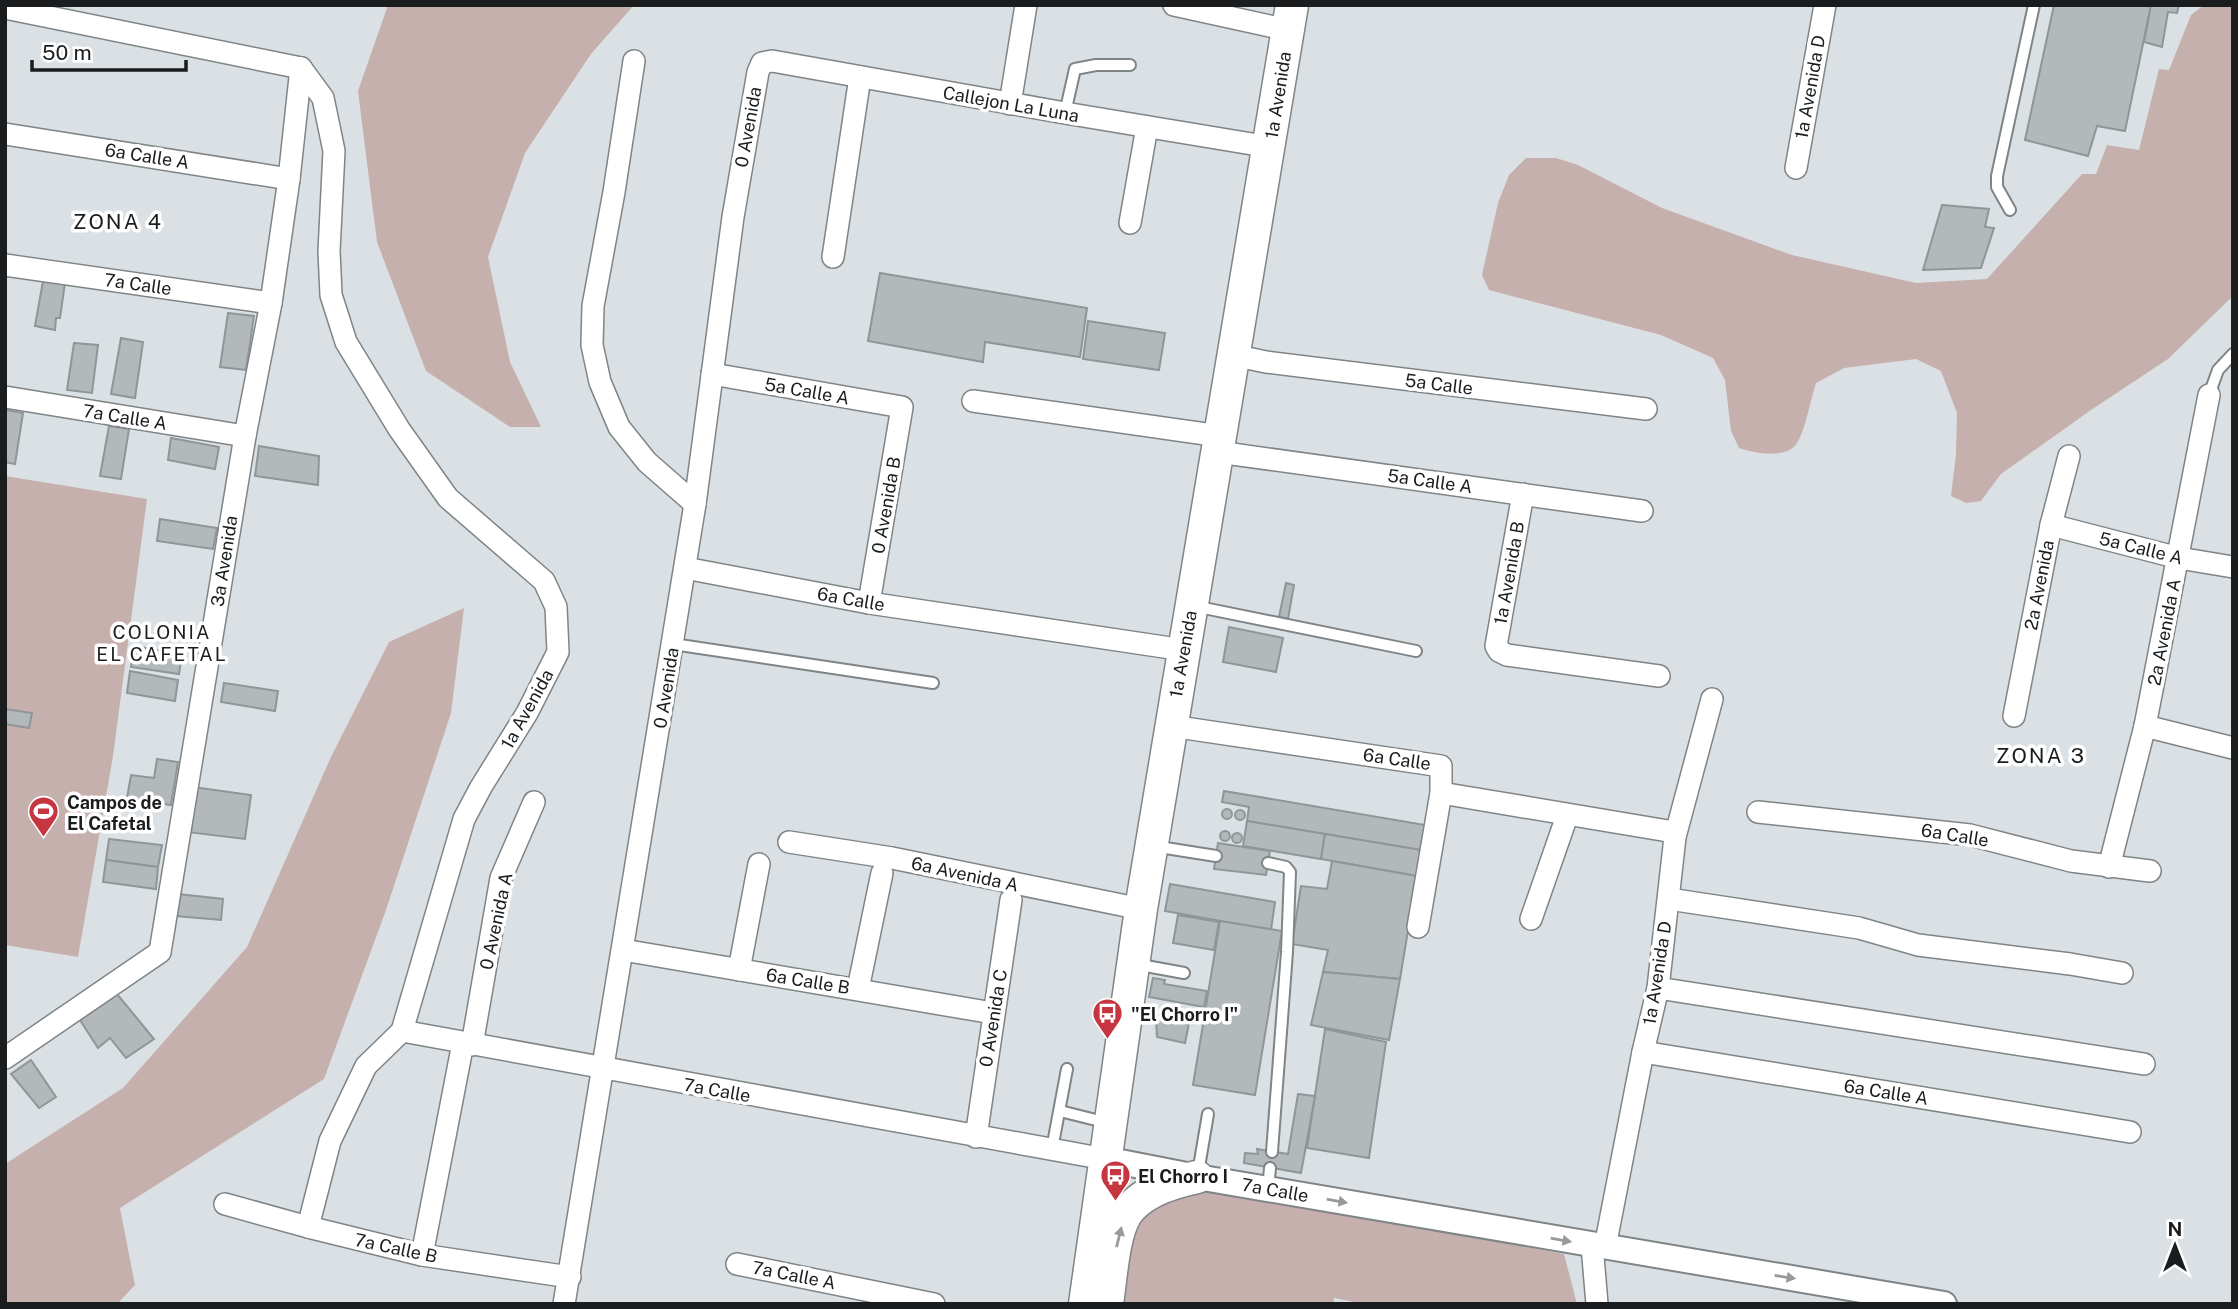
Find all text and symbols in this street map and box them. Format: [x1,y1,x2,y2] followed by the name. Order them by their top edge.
[32,28,186,72] scale bar
[1791,34,1829,140] street label: 1a Avenida D
[42,40,92,65] text: 50 m
[1261,50,1295,140] street label: 1a Avenida
[941,82,1081,126] street label: Callejon La Luna
[731,85,765,169] street label: 0 Avenida
[103,139,191,173] street label: 6a Calle A
[73,209,163,234] district label: ZONA 4
[103,269,173,299] street label: 7a Calle
[1404,369,1474,399] street label: 5a Calle
[763,373,851,409] street label: 5a Calle A
[81,400,169,434] street label: 7a Calle A
[867,455,905,555] street label: 0 Avenida B
[1386,465,1474,497] street label: 5a Calle A
[206,514,242,608] street label: 3a Avenida
[1490,520,1528,626] street label: 1a Avenida B
[2097,527,2185,569] street label: 5a Calle A
[2020,538,2058,632] street label: 2a Avenida
[2143,577,2185,687] street label: 2a Avenida A
[816,583,886,615] street label: 6a Calle
[1165,609,1201,699] street label: 1a Avenida
[96,621,228,665] district label: COLONIA EL CAFETAL
[649,646,683,730] street label: 0 Avenida
[496,665,558,753] street label: 1a Avenida
[1996,743,2086,768] district label: ZONA 3
[1362,744,1432,774] street label: 6a Calle
[67,792,162,834] place label: Campos de El Cafetal
[27,795,61,839] sports icon: Campos de El Cafetal
[1920,819,1990,851] street label: 6a Calle
[910,852,1021,896] street label: 6a Avenida A
[475,870,517,972] street label: 0 Avenida A
[1638,920,1676,1026] street label: 1a Avenida D
[765,964,851,998] street label: 6a Calle B
[975,968,1011,1068] street label: 0 Avenida C
[1091,997,1125,1041] bus stop icon: "El Chorro I"
[1131,1004,1238,1025] place label: "El Chorro I"
[682,1074,752,1106] street label: 7a Calle
[1842,1075,1930,1109] street label: 6a Calle A
[1098,1159,1132,1203] bus stop icon: El Chorro I
[1138,1166,1228,1187] place label: El Chorro I
[1240,1174,1310,1206] street label: 7a Calle
[1326,1196,1348,1207] one-way arrow
[2140,1211,2210,1281] north arrow
[2168,1218,2182,1240] text: N
[1114,1225,1125,1247] one-way arrow
[353,1229,439,1267] street label: 7a Calle B
[1550,1235,1572,1246] one-way arrow
[750,1257,838,1293] street label: 7a Calle A
[1774,1272,1796,1283] one-way arrow

